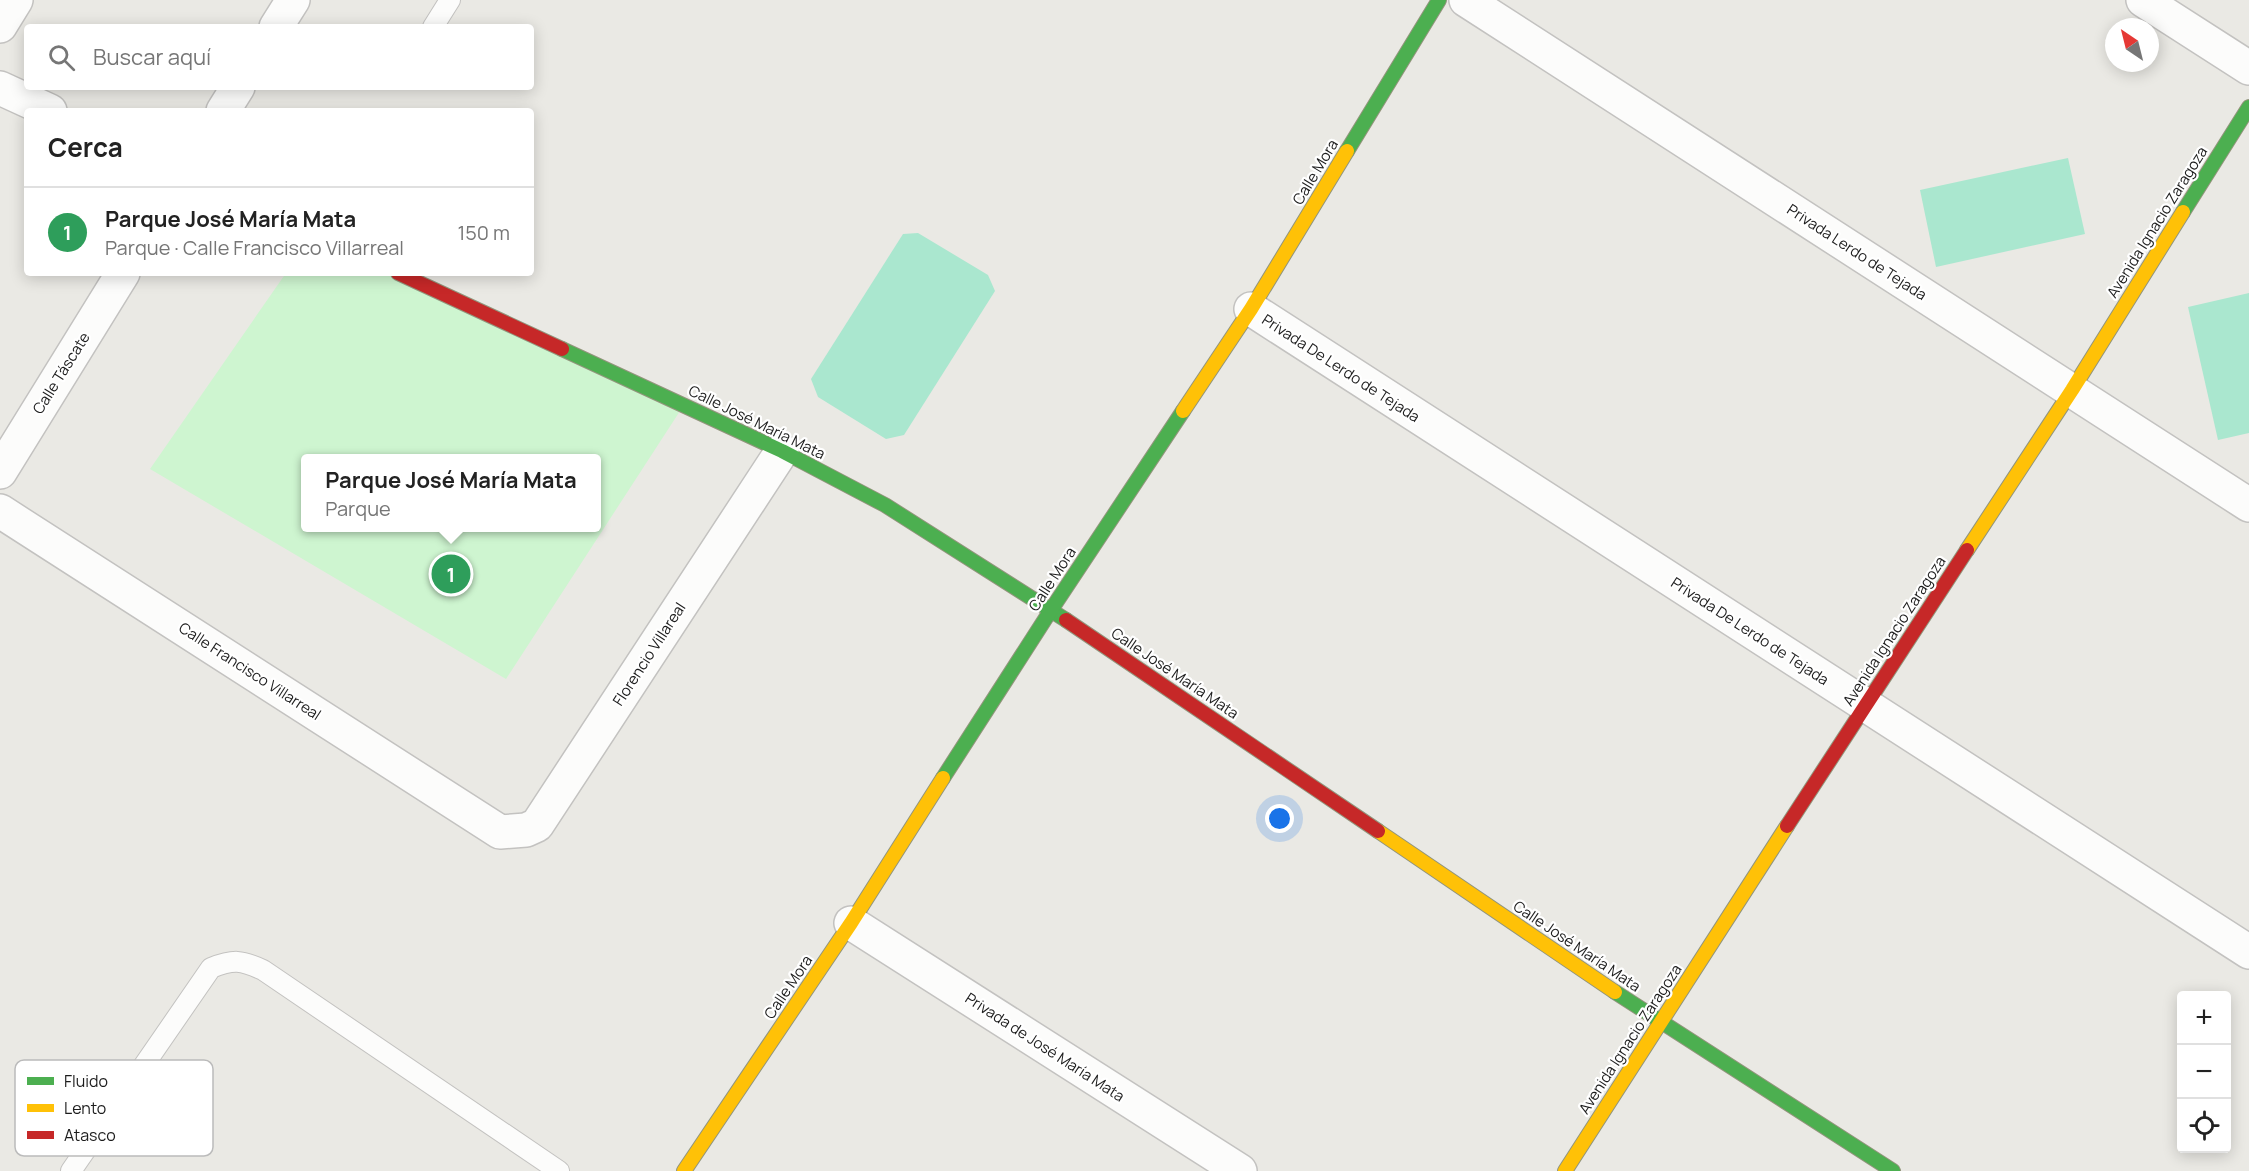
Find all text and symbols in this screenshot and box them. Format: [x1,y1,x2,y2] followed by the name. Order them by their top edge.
[2105,18,2159,72] north arrow
[24,24,534,90] search box
[45,41,78,74] icon: search
[93,42,211,72] text: Buscar aquí
[48,129,123,165] text: Cerca
[1287,135,1343,209] street label: Calle Mora
[2102,142,2212,302] street label: Avenida Ignacio Zaragoza
[1783,199,1931,305] street label: Privada Lerdo de Tejada
[105,204,356,234] text: Parque José María Mata
[63,219,72,246] text: 1
[457,219,510,246] text: 150 m
[105,234,404,261] text: Parque · Calle Francisco Villarreal
[1258,309,1424,427] street label: Privada De Lerdo de Tejada
[27,328,95,418] street label: Calle Táscate
[685,380,829,464] street label: Calle José María Mata
[301,454,601,532] popup
[325,465,577,495] text: Parque José María Mata
[325,495,391,522] text: Parque
[1023,543,1081,615] street label: Calle Mora
[432,552,470,596] pin: 1
[1838,552,1950,710] street label: Avenida Ignacio Zaragoza
[1667,572,1833,690] street label: Privada De Lerdo de Tejada
[608,598,690,710] street label: Florencio Villareal
[175,617,325,725] street label: Calle Francisco Villarreal
[1107,622,1243,724] street label: Calle José María Mata
[1265,804,1294,833] your location
[1509,895,1645,997] street label: Calle José María Mata
[759,951,817,1023] street label: Calle Mora
[1574,960,1686,1118] street label: Avenida Ignacio Zaragoza
[961,987,1129,1107] street label: Privada de José María Mata
[2177,991,2231,1153] map controls
[2177,991,2231,1045] button: +
[2177,1045,2231,1099] button: −
[15,1060,213,1156] legend
[64,1070,108,1092] text: Fluido
[64,1097,106,1119] text: Lento
[2177,1099,2231,1153] button: locate
[64,1124,116,1146] text: Atasco

